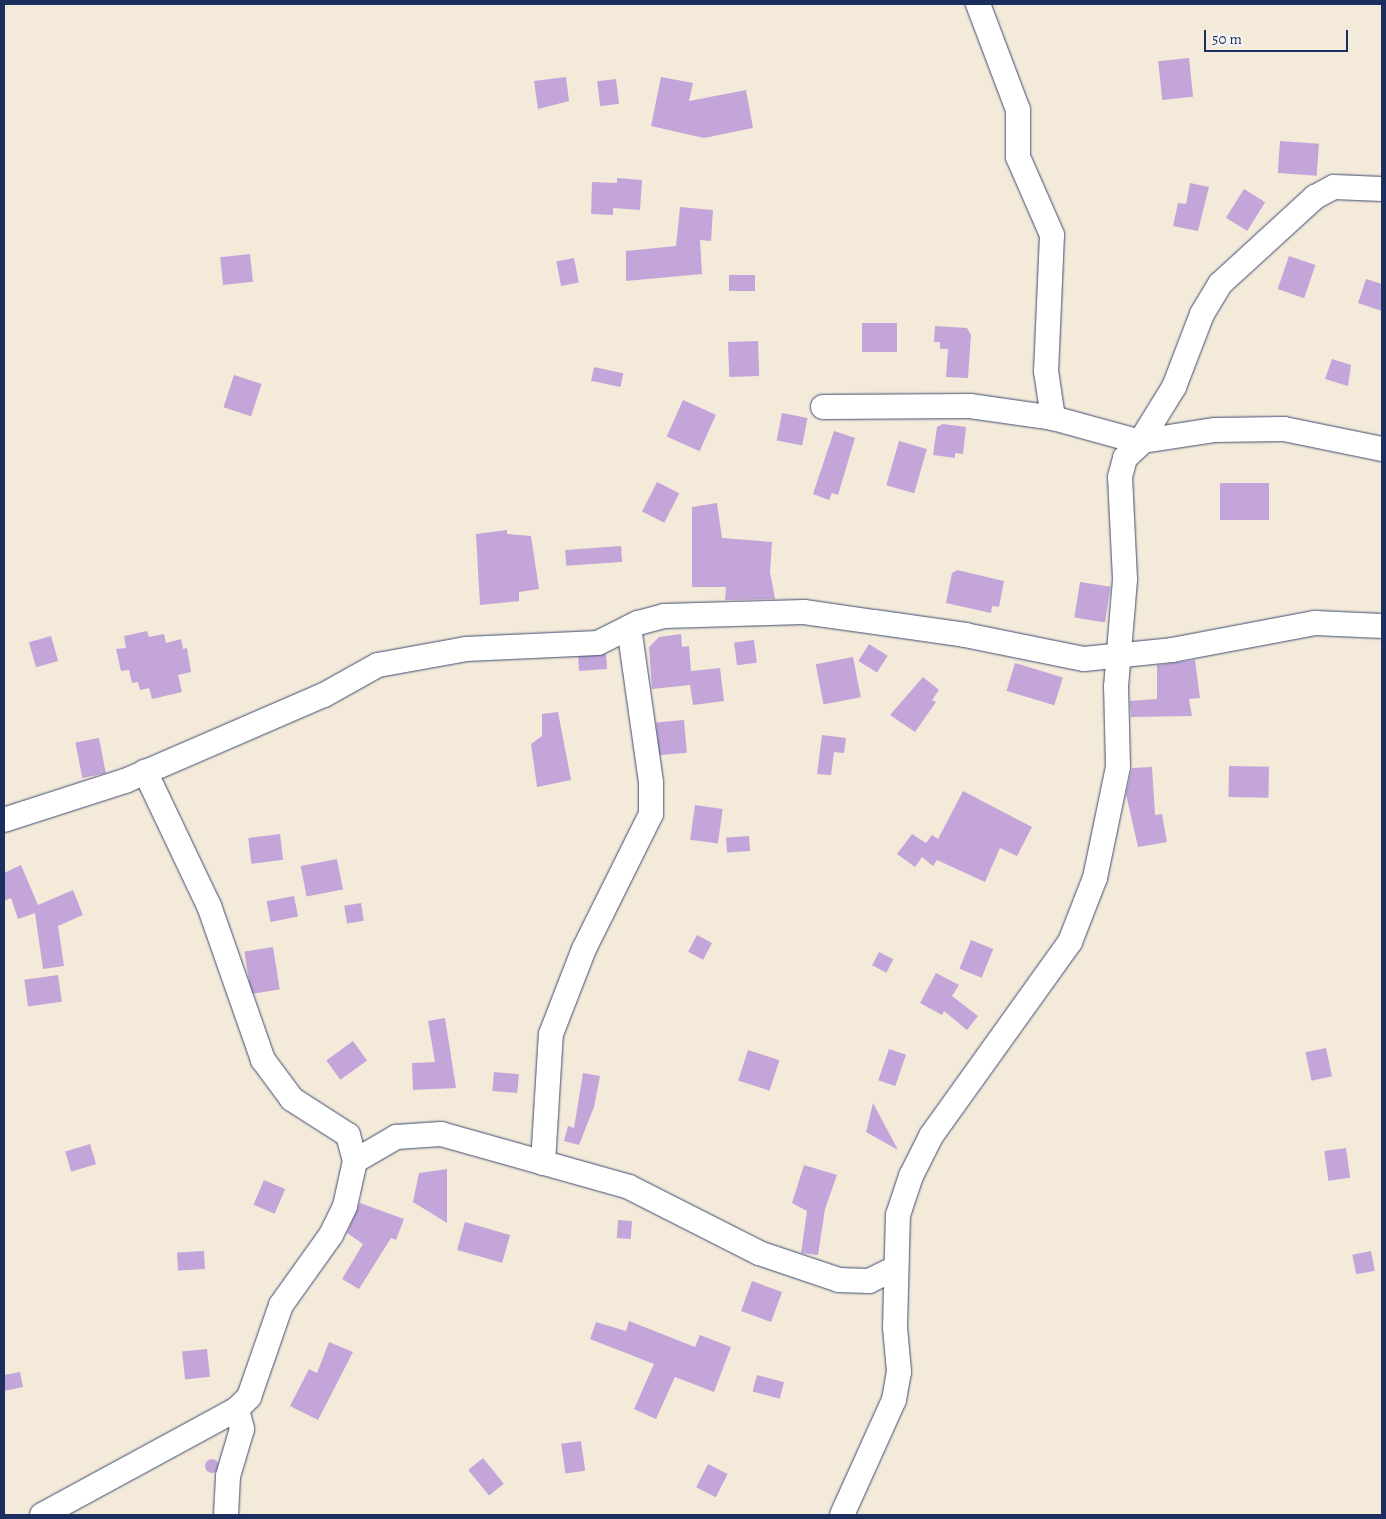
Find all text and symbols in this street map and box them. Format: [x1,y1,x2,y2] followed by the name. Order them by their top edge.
[1206,20,1350,52] scale bar
[1212,29,1242,49] text: 50 m

